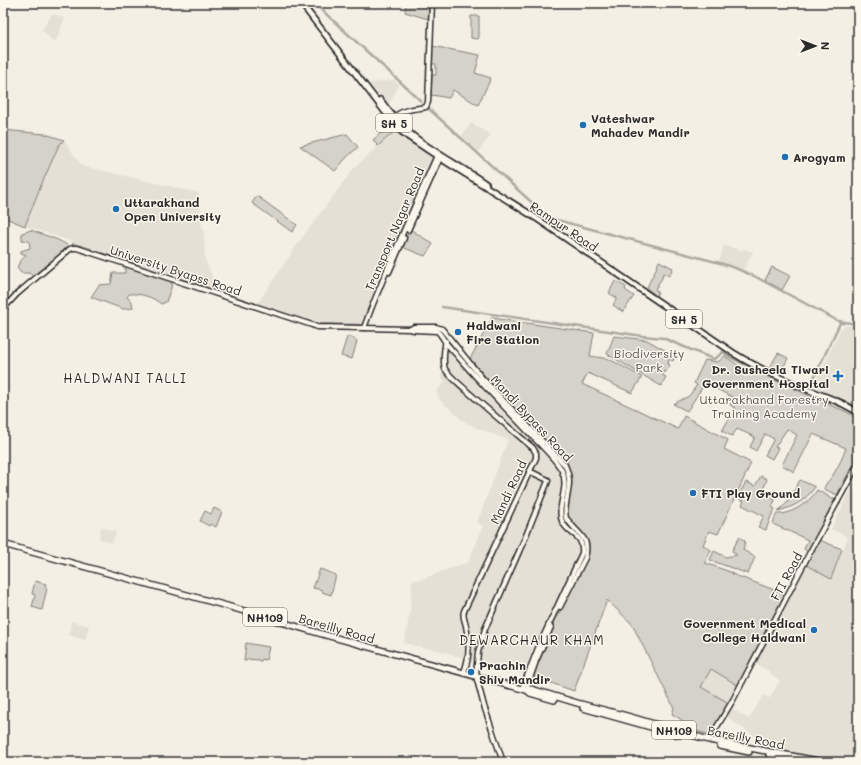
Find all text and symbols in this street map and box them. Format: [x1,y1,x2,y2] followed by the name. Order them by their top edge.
[795,26,835,66] north arrow
[818,42,833,50] text: N
[591,110,690,140] place label: Vateshwar Mahadev Mandir
[376,114,412,132] road number: SH 5
[578,120,588,130] marker: Vateshwar Mahadev Mandir
[793,149,845,165] place label: Arogyam
[780,152,790,162] marker: Arogyam
[361,164,427,293] street label: Transport Nagar Road
[124,194,221,224] place label: Uttarakhand Open University
[527,197,601,255] street label: Rampur Road
[111,204,121,214] marker: Uttarakhand Open University
[108,241,244,299] street label: University Byapss Road
[666,310,702,328] road number: SH 5
[466,317,539,347] place label: Haldwani Fire Station
[453,327,463,337] marker: Haldwani Fire Station
[614,345,684,375] park label: Biodiversity Park
[702,361,829,391] place label: Dr. Susheela Tiwari Government Hospital
[63,369,187,386] district label: HALDWANI TALLI
[832,370,844,382] marker: Dr. Susheela Tiwari Government Hospital
[488,371,577,465] street label: Mandi Bypass Road
[700,391,828,421] park label: Uttarakhand Forestry Training Academy
[486,457,530,527] street label: Mandi Road
[701,485,800,501] place label: FTI Play Ground
[688,488,698,498] marker: FTI Play Ground
[767,549,806,603] street label: FTI Road
[243,608,287,626] road number: NH109
[297,610,377,647] street label: Bareilly Road
[683,615,806,645] place label: Government Medical College Haldwani
[809,625,819,635] marker: Government Medical College Haldwani
[459,631,605,648] district label: DEWARCHAUR KHAM
[479,657,550,687] place label: Prachin Shiv Mandir
[466,667,476,677] marker: Prachin Shiv Mandir
[652,721,696,739] road number: NH109
[706,722,786,752] street label: Bareilly Road

